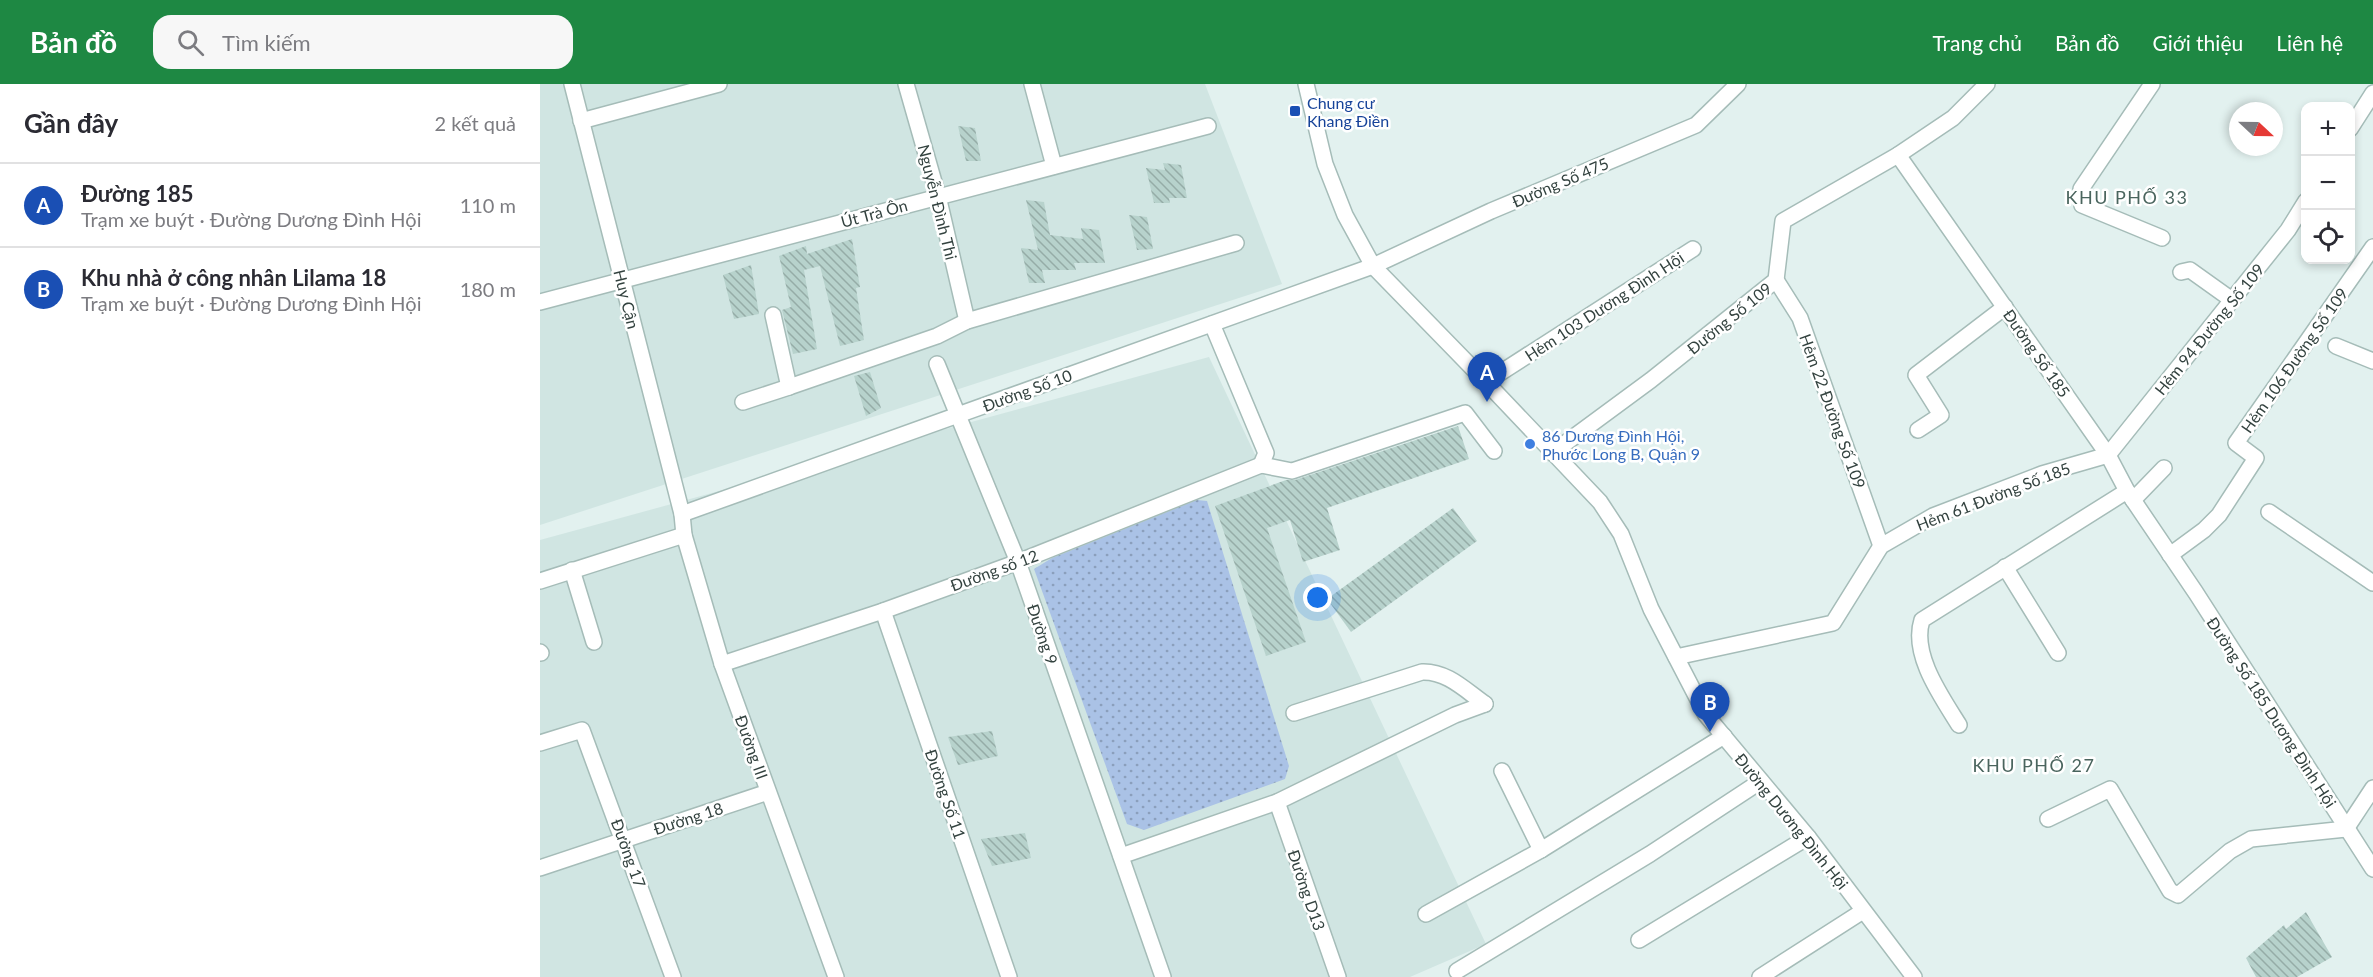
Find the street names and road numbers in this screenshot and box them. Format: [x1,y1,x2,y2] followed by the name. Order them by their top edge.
[914,142,962,262] street label: Nguyễn Đình Thi
[1509,153,1611,211] street label: Đường Số 475
[839,195,909,231] street label: Út Trà Ôn
[1521,247,1687,365] street label: Hẻm 103 Dương Đình Hội
[2150,260,2268,398] street label: Hẻm 94 Đường Số 109
[610,267,644,331] street label: Huy Cận
[1683,278,1775,358] street label: Đường Số 109
[2237,284,2351,436] street label: Hẻm 106 Đường Số 109
[2000,305,2074,401] street label: Đường Số 185
[1796,331,1870,491] street label: Hẻm 22 Đường Số 109
[980,365,1074,415] street label: Đường Số 10
[1913,458,2073,534] street label: Hẻm 61 Đường Số 185
[948,545,1040,595] street label: Đường số 12
[1024,601,1062,667] street label: Đường 9
[2203,613,2341,811] street label: Đường Số 185 Dương Đình Hội
[732,712,772,782] street label: Đường III
[922,747,970,841] street label: Đường Số 11
[1731,749,1853,893] street label: Đường Dương Đình Hội
[651,798,725,838] street label: Đường 18
[608,816,650,890] street label: Đường 17
[1284,847,1330,933] street label: Đường D13

